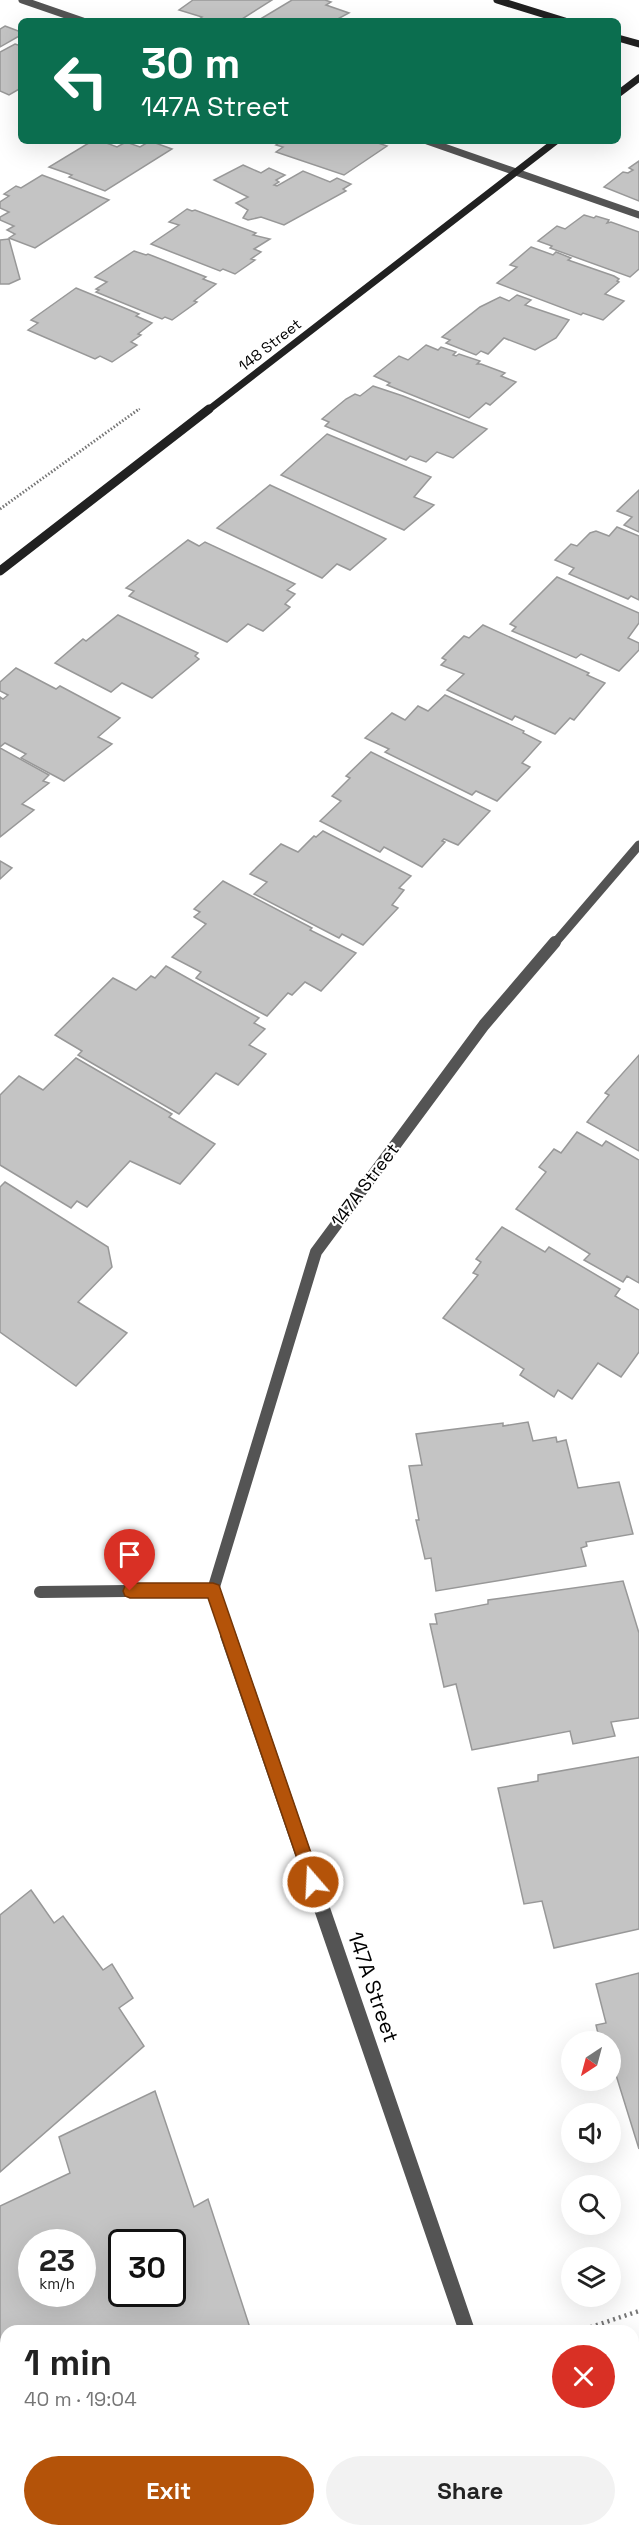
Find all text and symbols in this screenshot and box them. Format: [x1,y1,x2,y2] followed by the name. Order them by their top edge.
[141,37,240,90] text: 30 m
[42,42,120,120] icon: left
[141,89,290,124] text: 147A Street
[234,314,305,375] street label: 148 Street
[326,1138,404,1231] street label: 147A Street
[104,1529,155,1591] pin
[113,1538,146,1571] icon: arrive
[281,1850,345,1914] position arrow
[342,1928,405,2046] street label: 147A Street
[561,2031,621,2091] north arrow
[561,2031,621,2307] map controls
[561,2103,621,2163] button: sound
[561,2175,621,2235] button: search
[108,2229,186,2307] speed limit sign: 30
[39,2241,75,2280] text: 23
[561,2247,621,2307] button: layers
[39,2274,75,2293] text: km/h
[24,2340,112,2386] text: 1 min
[552,2345,615,2408] button: close
[24,2386,137,2412] text: 40 m · 19:04
[24,2456,314,2525] button: Exit
[326,2456,615,2525] button: Share

